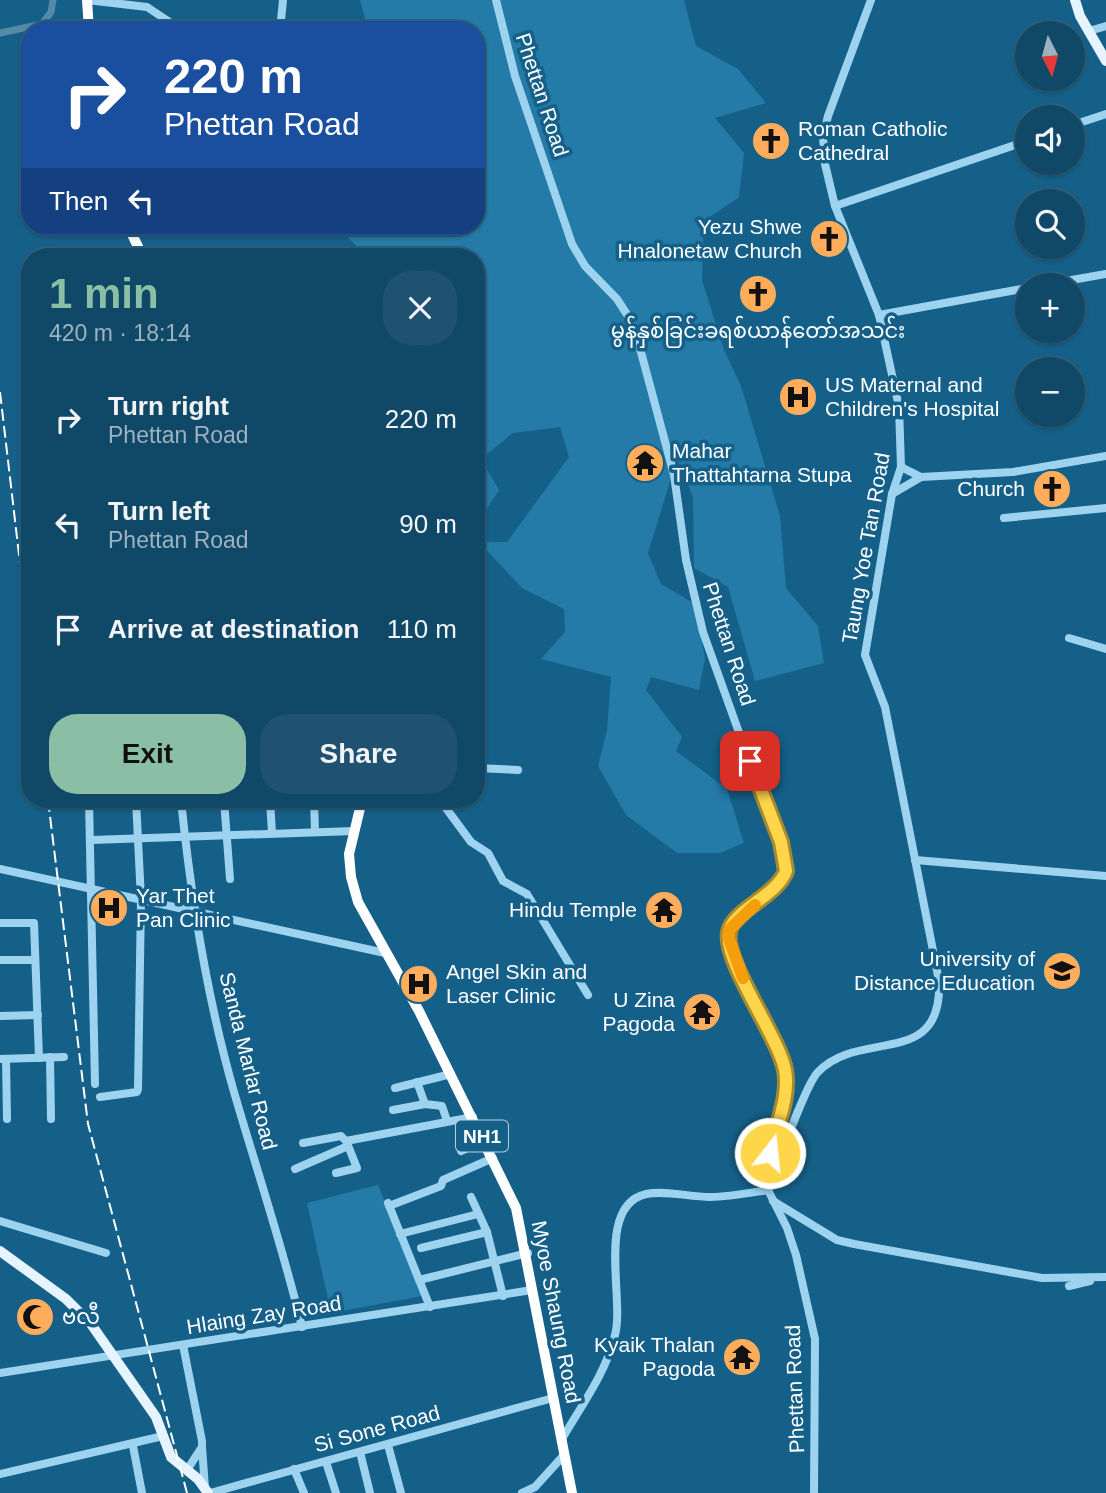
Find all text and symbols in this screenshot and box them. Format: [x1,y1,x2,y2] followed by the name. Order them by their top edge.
[1015,21,1085,91] north arrow
[1015,21,1085,427] map controls
[512,30,573,159] street label: Phettan Road
[49,49,140,140] icon: right
[164,49,303,103] text: 220 m
[1015,105,1085,175] button: sound
[164,106,360,142] text: Phettan Road
[798,117,947,164] place label: Roman Catholic Cathedral
[750,120,792,162] church icon: Roman Catholic Cathedral
[122,182,160,220] icon: left
[49,186,108,216] text: Then
[1015,189,1085,259] button: search
[618,215,802,262] place label: Yezu Shwe Hnalonetaw Church
[808,218,850,260] church icon: Yezu Shwe Hnalonetaw Church
[49,270,159,317] text: 1 min
[383,271,457,345] button: close
[737,273,779,315] church icon: မွန်နှစ်ခြင်းခရစ်ယာန်တော်အသင်း
[1015,273,1085,343] button: +
[611,315,905,348] place label: မွန်နှစ်ခြင်းခရစ်ယာန်တော်အသင်း
[49,320,191,346] text: 420 m · 18:14
[1015,357,1085,427] button: −
[825,373,999,420] place label: US Maternal and Children's Hospital
[777,376,819,418] hospital icon: US Maternal and Children's Hospital
[108,391,229,421] text: Turn right
[49,401,87,439] icon: right
[385,404,457,434] text: 220 m
[108,422,249,448] text: Phettan Road
[672,439,852,486] place label: Mahar Thattahtarna Stupa
[624,442,666,484] temple icon: Mahar Thattahtarna Stupa
[837,451,894,645] street label: Taung Yoe Tan Road
[1031,468,1073,510] church icon: Church
[957,477,1025,500] place label: Church
[108,496,210,526] text: Turn left
[49,506,87,544] icon: left
[399,509,457,539] text: 90 m
[108,527,249,553] text: Phettan Road
[699,579,760,708] street label: Phettan Road
[49,611,87,649] icon: arrive
[108,614,359,644] text: Arrive at destination
[387,614,457,644] text: 110 m
[49,714,246,794] button: Exit
[260,714,457,794] button: Share
[720,731,780,791] pin
[731,742,769,780] icon: arrive
[136,884,231,931] place label: Yar Thet Pan Clinic
[88,887,130,929] hospital icon: Yar Thet Pan Clinic
[643,889,685,931] temple icon: Hindu Temple
[509,898,637,921] place label: Hindu Temple
[854,947,1035,994] place label: University of Distance Education
[1041,950,1083,992] school or university icon: University of Distance Education
[446,960,587,1007] place label: Angel Skin and Laser Clinic
[398,963,440,1005] hospital icon: Angel Skin and Laser Clinic
[215,970,282,1152] street label: Sanda Marlar Road
[603,988,675,1035] place label: U Zina Pagoda
[681,991,723,1033] temple icon: U Zina Pagoda
[733,1116,807,1190] position arrow
[456,1120,508,1152] road number: NH1
[527,1219,585,1405] street label: Myoe Shaung Road
[185,1291,343,1338] street label: Hlaing Zay Road
[14,1296,56,1338] mosque icon: ဗလီ
[62,1301,100,1328] place label: ဗလီ
[781,1324,808,1454] street label: Phettan Road
[594,1333,715,1380] place label: Kyaik Thalan Pagoda
[721,1336,763,1378] temple icon: Kyaik Thalan Pagoda
[311,1401,442,1456] street label: Si Sone Road

